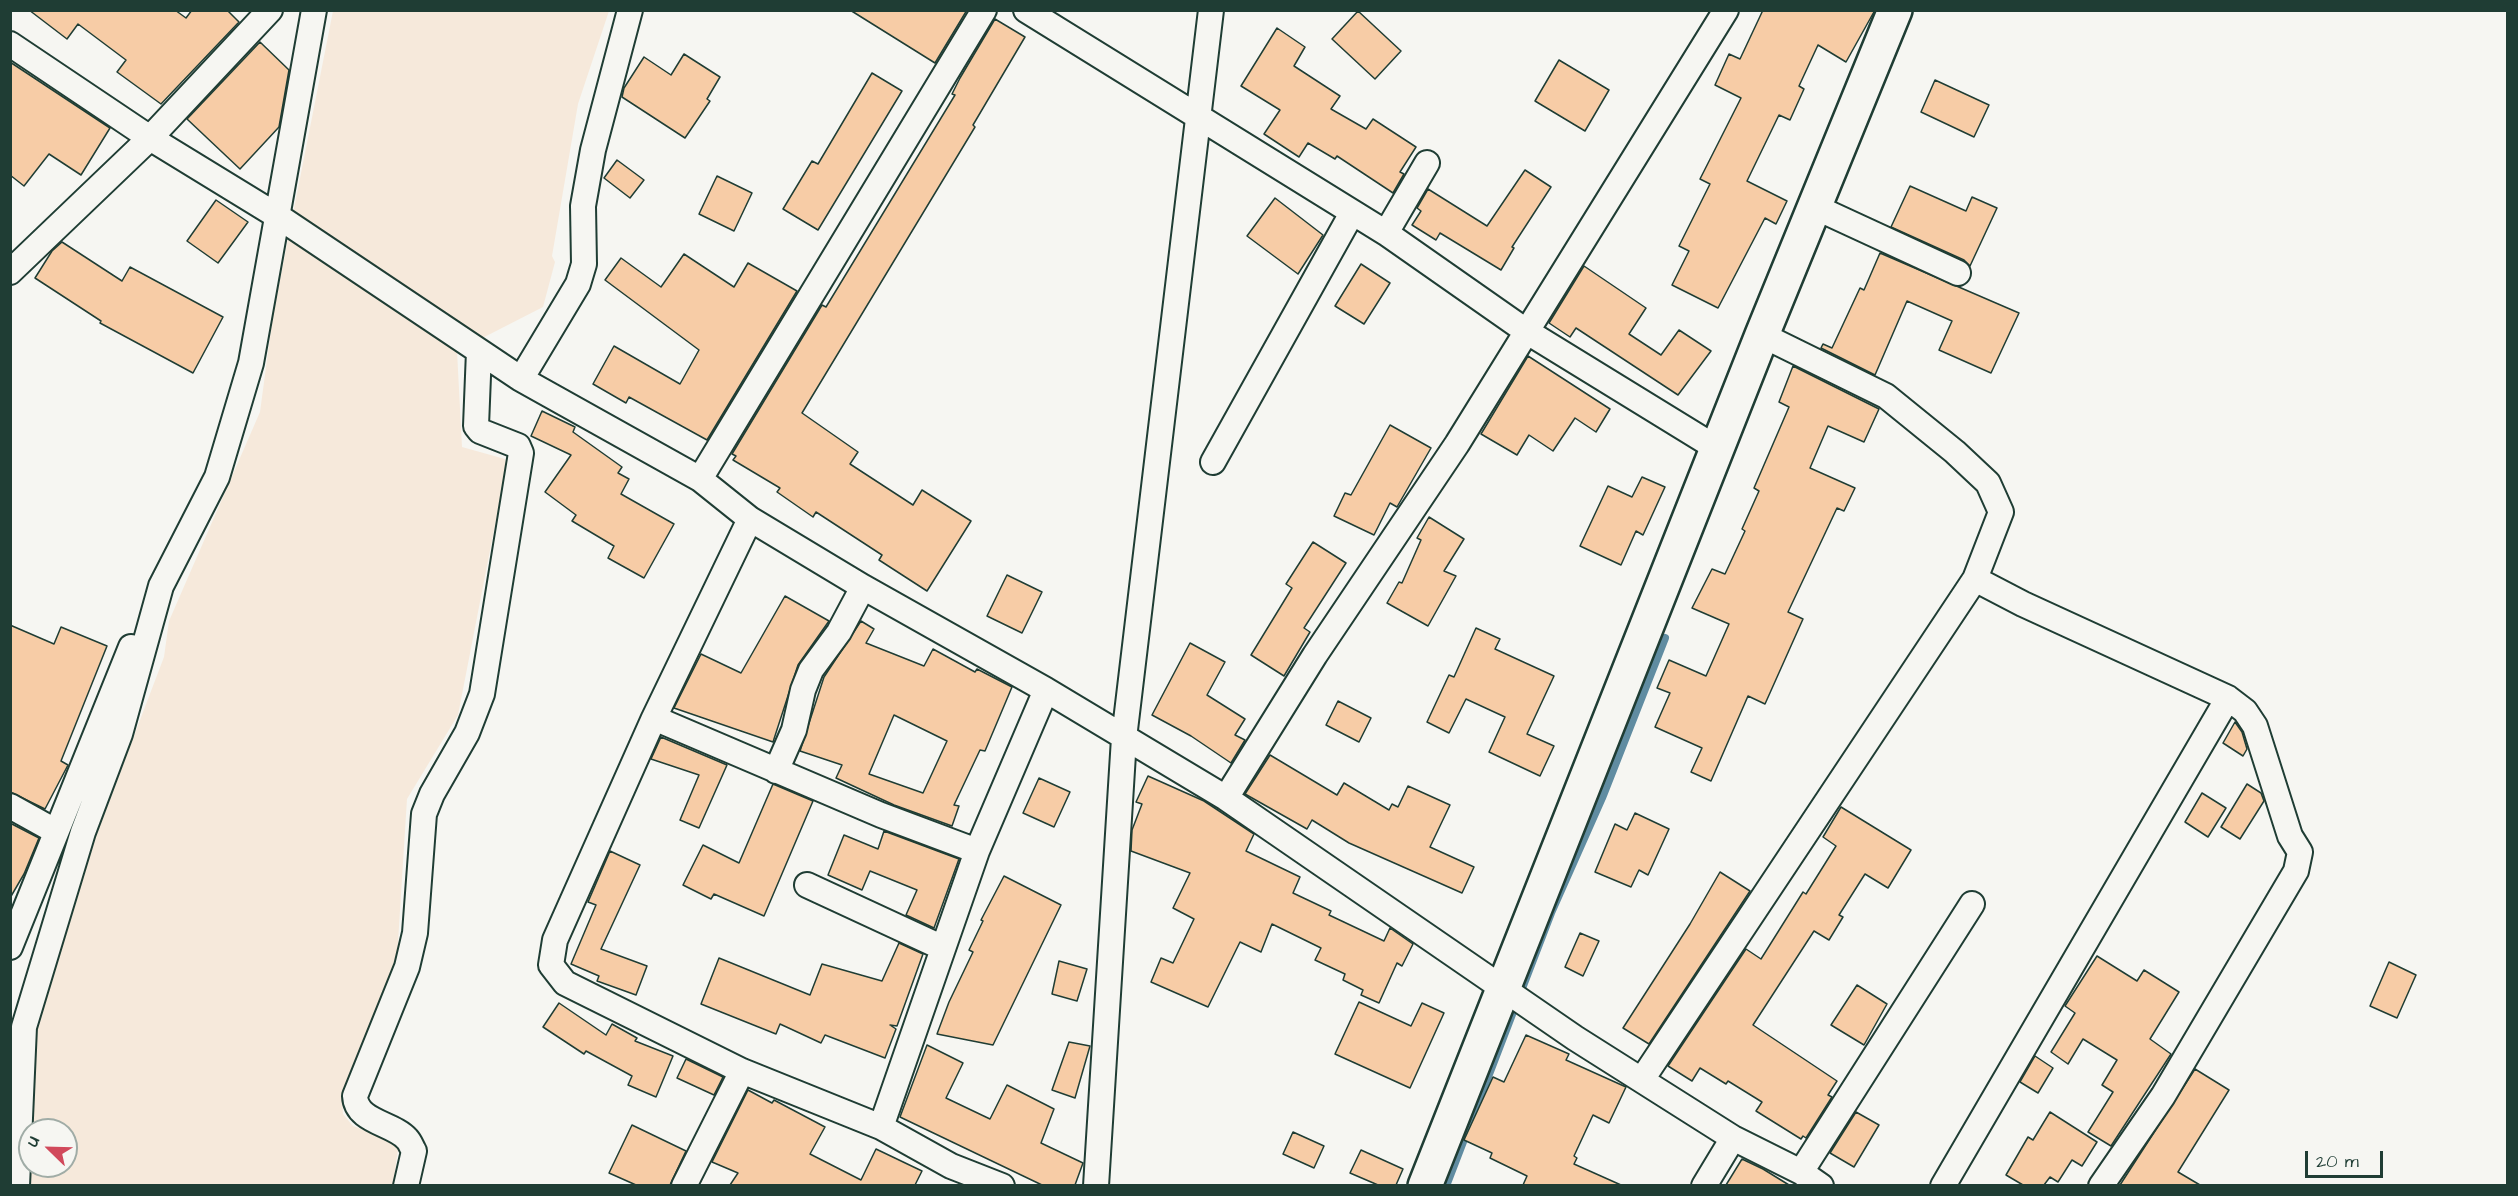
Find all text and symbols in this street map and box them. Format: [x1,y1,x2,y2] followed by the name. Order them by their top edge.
[18,1118,78,1178] north arrow
[21,1133,45,1150] text: U
[2308,1139,2386,1177] scale bar
[2316,1149,2359,1174] text: 20 m

